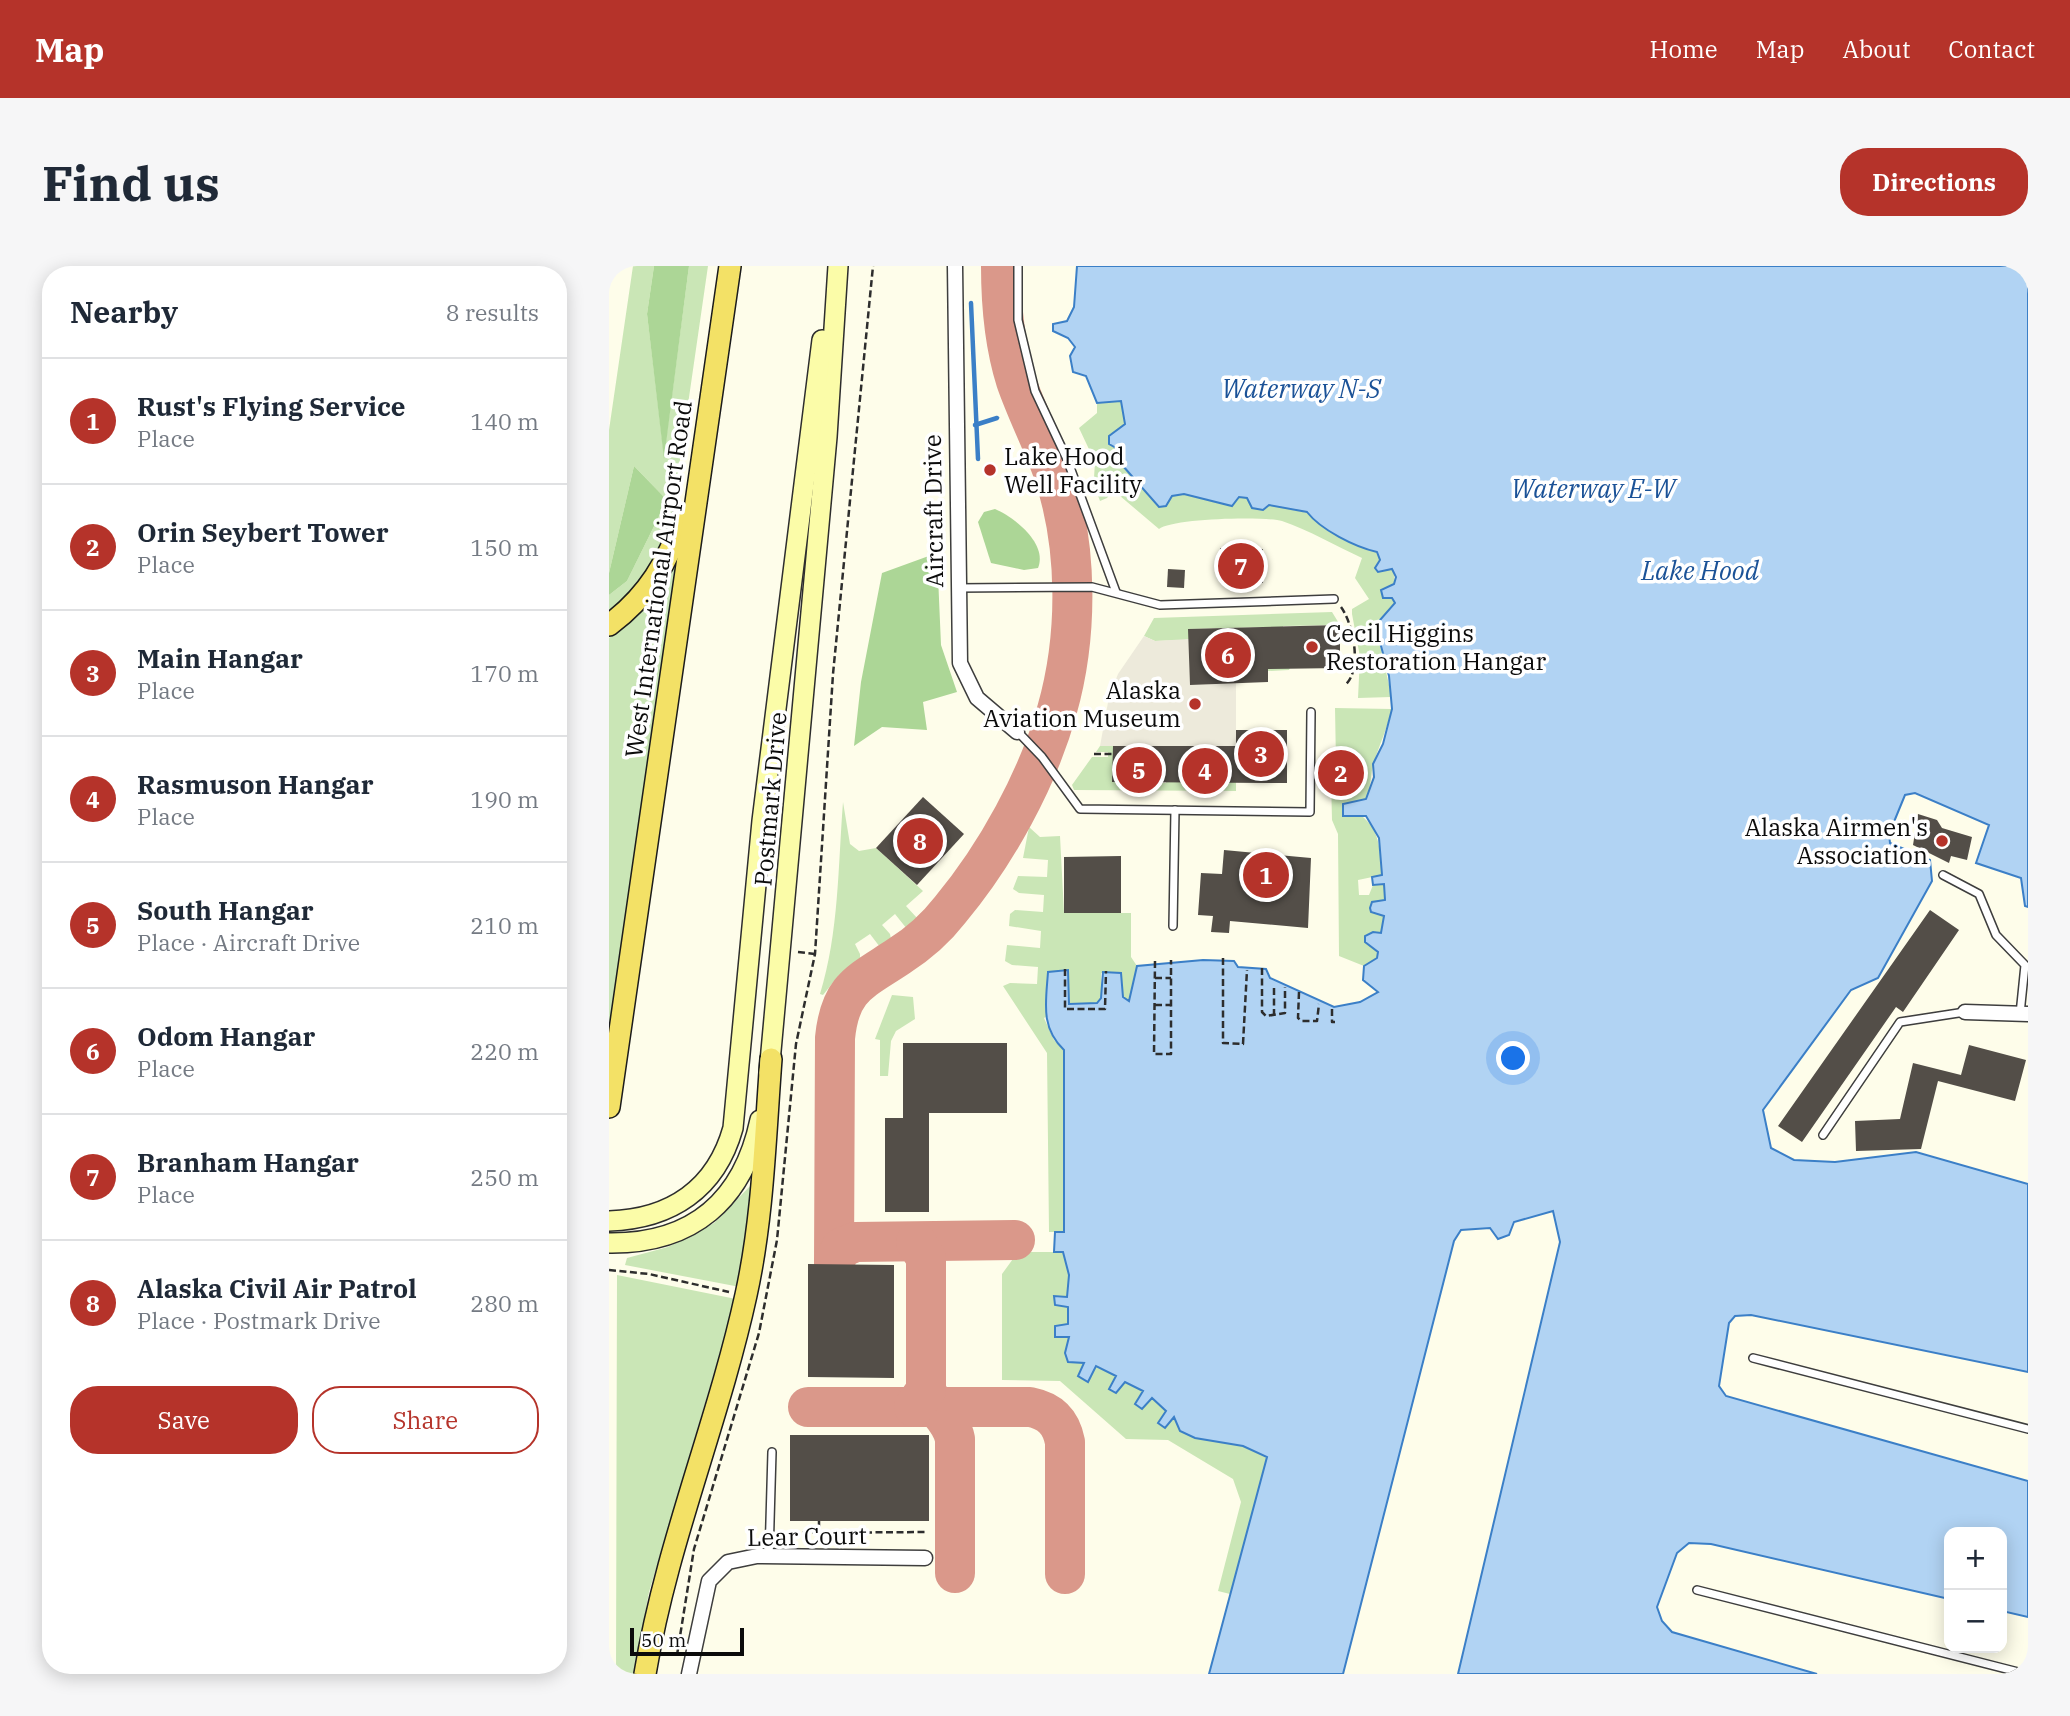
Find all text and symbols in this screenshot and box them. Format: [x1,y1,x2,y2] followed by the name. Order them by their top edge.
[35,28,104,71] text: Map
[1650,33,1718,65] text: Home
[1756,33,1804,65] text: Map
[1842,33,1910,65] text: About
[1948,33,2035,65] text: Contact
[1840,148,2028,216] button: Directions
[42,151,220,214] text: Find us
[70,292,178,331] text: Nearby
[446,297,539,327] text: 8 results
[1222,371,1382,405] water label: Waterway N-S
[137,389,406,423] text: Rust's Flying Service
[617,398,699,760] street label: West International Airport Road
[86,406,100,436] text: 1
[470,406,539,436] text: 140 m
[137,423,195,453] text: Place
[916,434,950,588] street label: Aircraft Drive
[1004,440,1142,500] place label: Lake Hood Well Facility
[982,462,998,478] marker: Lake Hood Well Facility
[1511,471,1678,505] water label: Waterway E-W
[137,515,389,549] text: Orin Seybert Tower
[86,532,100,562] text: 2
[470,532,539,562] text: 150 m
[1218,540,1264,592] pin: 7
[137,549,195,579] text: Place
[1640,553,1760,587] water label: Lake Hood
[1326,617,1547,677] place label: Cecil Higgins Restoration Hangar
[1205,629,1251,681] pin: 6
[1304,639,1320,655] marker: Cecil Higgins Restoration Hangar
[137,641,303,675] text: Main Hangar
[86,658,100,688] text: 3
[470,658,539,688] text: 170 m
[983,674,1181,734] place label: Alaska Aviation Museum
[137,675,195,705] text: Place
[1187,696,1203,712] marker: Alaska Aviation Museum
[746,711,794,887] street label: Postmark Drive
[1238,728,1284,780] pin: 3
[1116,744,1162,796] pin: 5
[1182,745,1228,797] pin: 4
[1318,747,1364,799] pin: 2
[137,767,374,801] text: Rasmuson Hangar
[86,784,100,814] text: 4
[470,784,539,814] text: 190 m
[137,801,195,831] text: Place
[1745,811,1928,871] place label: Alaska Airmen's Association
[897,815,943,867] pin: 8
[1934,833,1950,849] marker: Alaska Airmen's Association
[1243,849,1289,901] pin: 1
[137,893,314,927] text: South Hangar
[86,910,100,940] text: 5
[470,910,539,940] text: 210 m
[137,927,360,957] text: Place · Aircraft Drive
[137,1019,315,1053] text: Odom Hangar
[86,1036,100,1066] text: 6
[470,1036,539,1066] text: 220 m
[1496,1041,1530,1075] your location
[137,1053,195,1083] text: Place
[137,1145,359,1179] text: Branham Hangar
[86,1162,100,1192] text: 7
[470,1162,539,1192] text: 250 m
[137,1179,195,1209] text: Place
[137,1271,417,1305] text: Alaska Civil Air Patrol
[86,1288,100,1318] text: 8
[470,1288,539,1318] text: 280 m
[137,1305,380,1335] text: Place · Postmark Drive
[70,1386,298,1454] button: Save
[312,1386,539,1454] button: Share
[747,1519,867,1553] street label: Lear Court
[1944,1527,2007,1653] map controls
[1944,1527,2007,1590] button: +
[1944,1590,2007,1653] button: −
[630,1625,744,1657] scale bar
[641,1628,686,1652] text: 50 m

